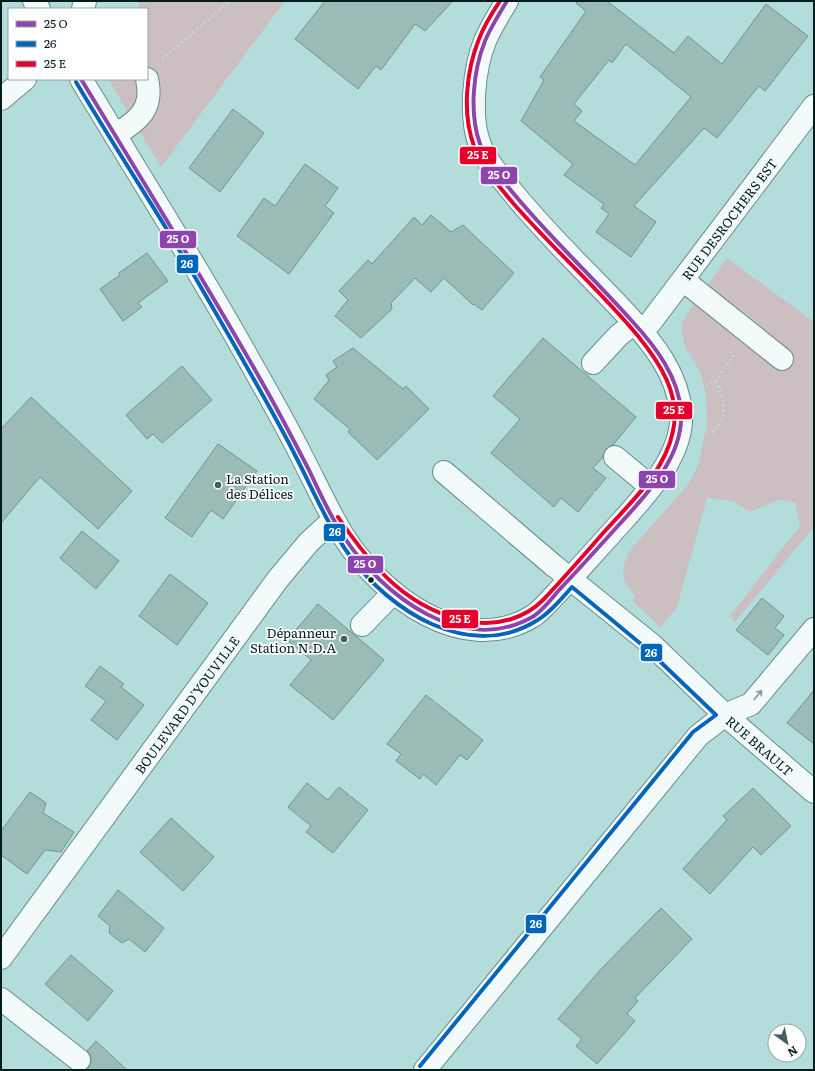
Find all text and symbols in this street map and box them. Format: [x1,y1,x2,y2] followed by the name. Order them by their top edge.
[8,8,148,80] legend
[44,14,68,32] text: 25 O
[44,34,57,52] text: 26
[44,54,67,72] text: 25 E
[459,146,497,165] line badge: 25 E
[467,146,489,162] text: 25 E
[676,154,781,284] street label: RUE DESROCHERS EST
[480,166,518,185] line badge: 25 O
[488,166,511,182] text: 25 O
[159,230,197,249] line badge: 25 O
[167,230,190,246] text: 25 O
[176,254,199,274] line badge: 26
[181,255,194,271] text: 26
[655,401,693,420] line badge: 25 E
[663,401,685,417] text: 25 E
[226,469,293,503] place label: La Station des Délices
[638,470,676,489] line badge: 25 O
[646,470,669,486] text: 25 O
[213,480,223,490] marker: La Station des Délices
[323,523,346,542] line badge: 26
[329,523,342,539] text: 26
[347,555,384,574] line badge: 25 O
[354,555,377,571] text: 25 O
[366,575,376,585] unlabelled marker
[441,609,479,629] line badge: 25 E
[449,610,471,626] text: 25 E
[250,623,337,657] place label: Dépanneur Station N.D.A
[129,632,243,777] street label: BOULEVARD D'YOUVILLE
[339,634,349,644] marker: Dépanneur Station N.D.A
[640,643,663,662] line badge: 26
[645,644,658,660] text: 26
[754,690,763,701] one-way arrow
[722,711,798,780] street label: RUE BRAULT
[525,914,547,934] line badge: 26
[530,915,543,931] text: 26
[767,1023,807,1063] north arrow
[785,1043,801,1061] text: N

